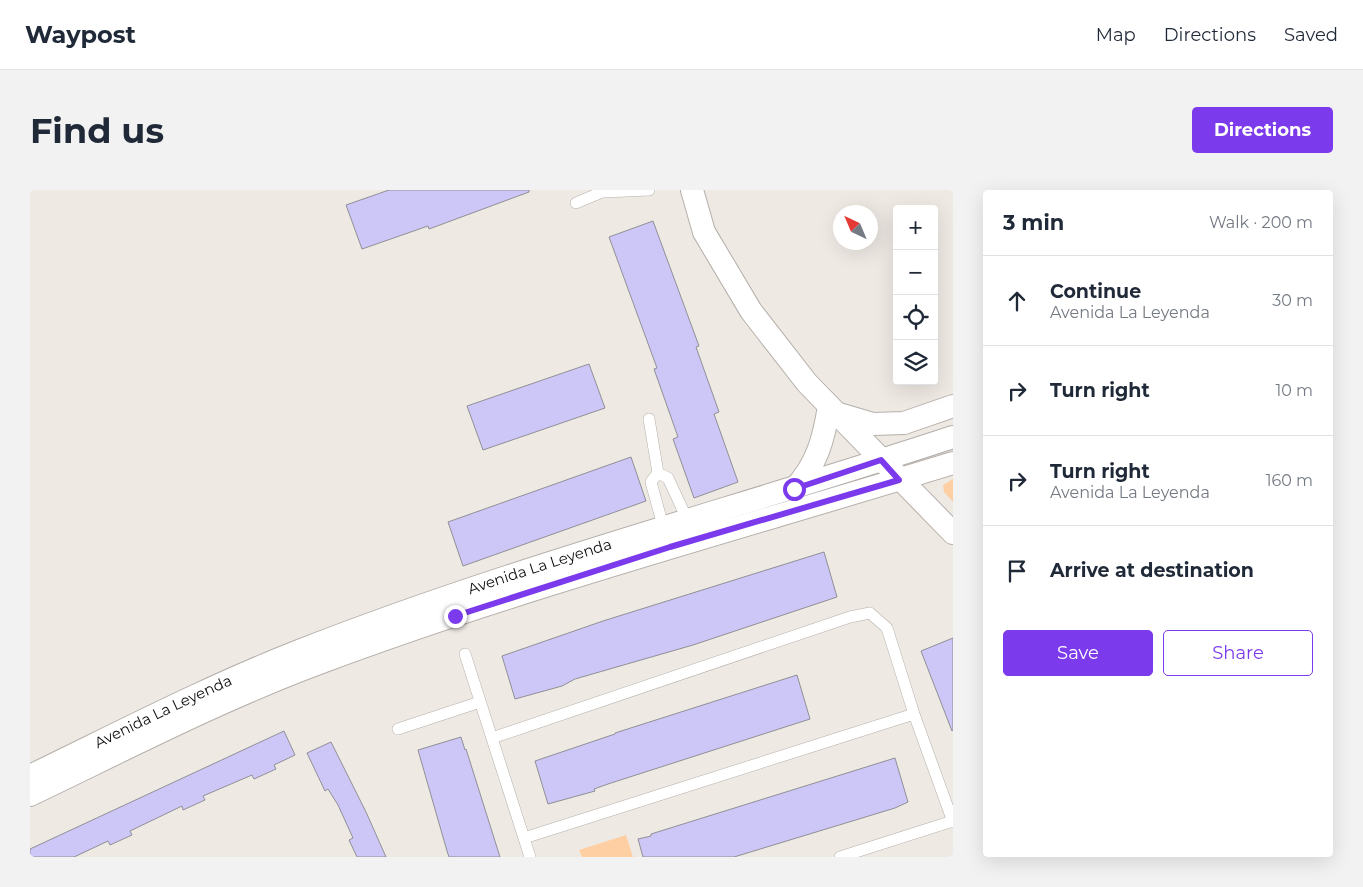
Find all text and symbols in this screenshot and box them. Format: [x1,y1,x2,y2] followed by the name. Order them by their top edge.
[25,20,136,49] text: Waypost
[1096,24,1136,46] text: Map
[1164,24,1256,46] text: Directions
[1284,24,1338,46] text: Saved
[1192,107,1333,153] button: Directions
[30,109,164,152] text: Find us
[833,205,878,250] north arrow
[893,205,938,385] map controls
[893,205,938,250] button: +
[1003,210,1064,235] text: 3 min
[1209,213,1313,232] text: Walk · 200 m
[893,250,938,295] button: −
[1050,280,1141,303] text: Continue
[1003,287,1031,315] icon: ahead
[1272,291,1313,310] text: 30 m
[893,295,938,340] button: locate
[1050,303,1210,322] text: Avenida La Leyenda
[893,340,938,385] button: layers
[1003,377,1031,405] icon: right
[1050,379,1150,402] text: Turn right
[1275,381,1313,400] text: 10 m
[1050,460,1150,483] text: Turn right
[1003,467,1031,495] icon: right
[1266,471,1313,490] text: 160 m
[783,478,806,501] route start
[1050,483,1210,502] text: Avenida La Leyenda
[465,534,614,598] street label: Avenida La Leyenda
[1003,557,1031,585] icon: arrive
[1050,559,1254,582] text: Arrive at destination
[444,605,467,628] route end
[1003,630,1153,676] button: Save
[1163,630,1313,676] button: Share
[91,670,235,752] street label: Avenida La Leyenda

